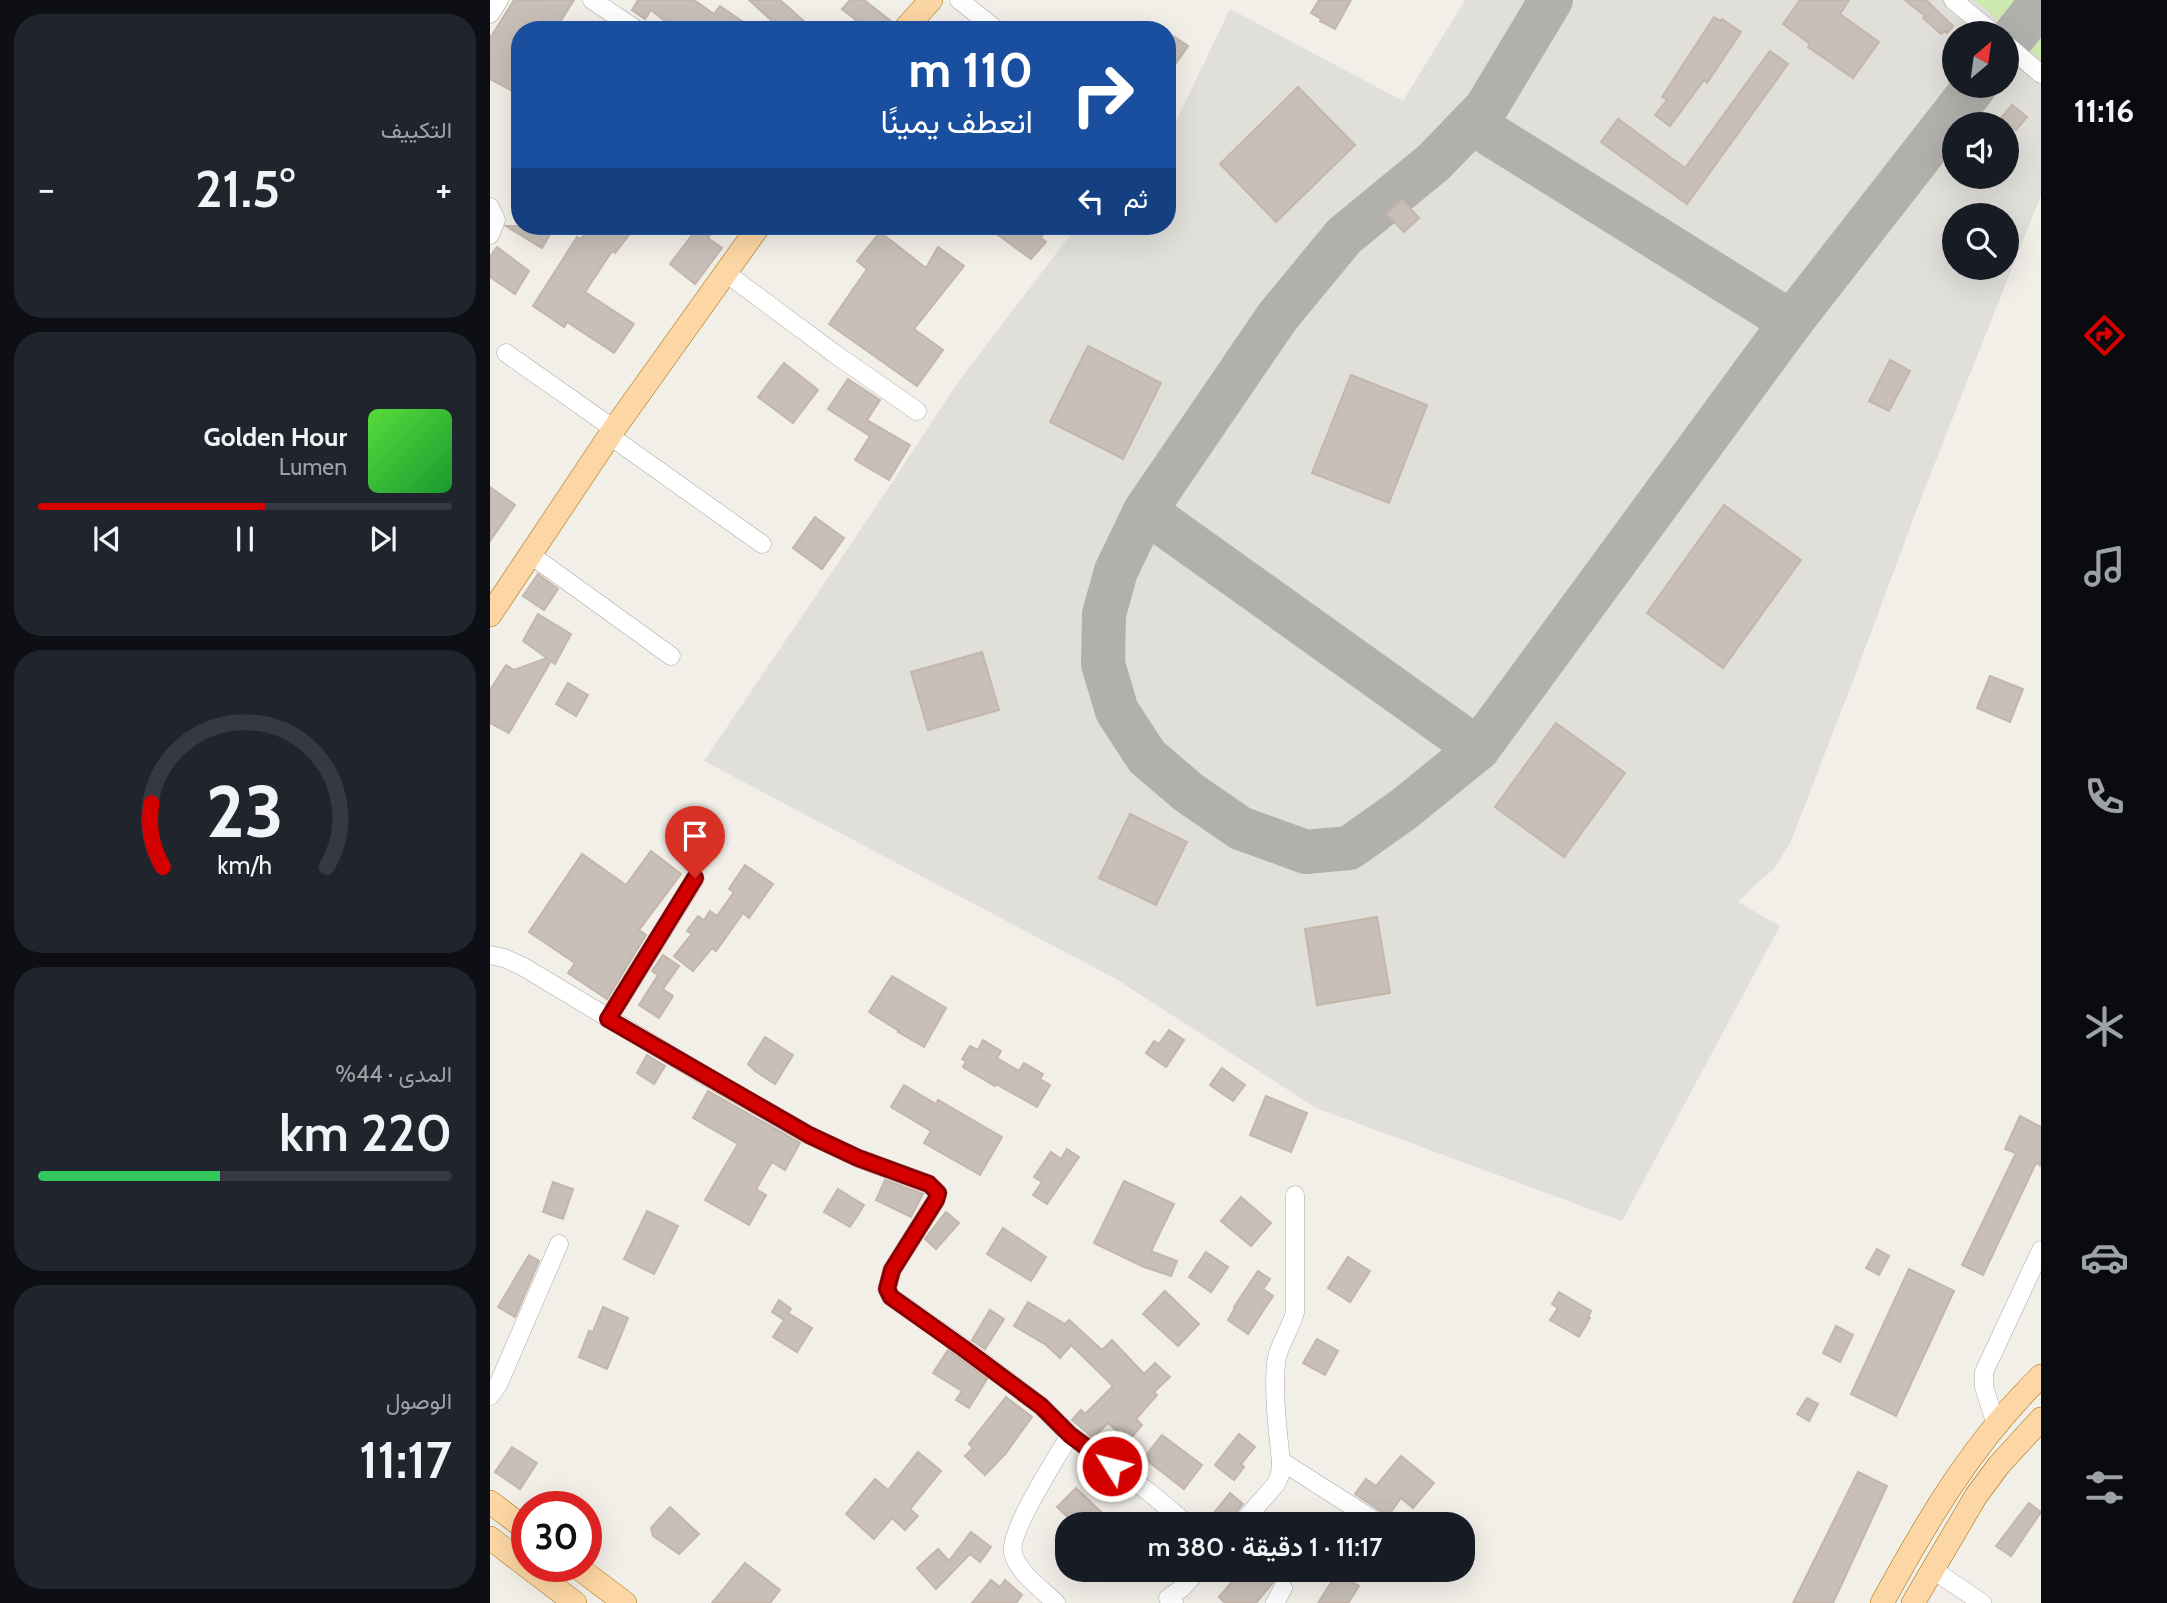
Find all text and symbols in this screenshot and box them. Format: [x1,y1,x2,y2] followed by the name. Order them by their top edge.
[1942,21,2020,98] north arrow
[1942,21,2019,280] map controls
[909,40,1033,99] text: 110 m
[1057,49,1148,140] icon: right
[2074,91,2134,130] text: 11:16
[881,102,1033,141] text: انعطف يمينًا
[1942,112,2019,189] button: sound
[381,116,452,144] text: التكييف
[195,157,295,220] text: 21.5°
[38,165,55,212] text: −
[435,165,452,212] text: +
[1072,182,1110,220] icon: left
[1124,183,1148,215] text: ثم
[1942,203,2019,280] button: search
[2080,311,2129,360] icon: directions
[204,421,347,453] text: Golden Hour
[279,453,347,481] text: Lumen
[88,520,126,558] icon: previous
[226,520,264,558] icon: pause
[364,520,402,558] icon: next
[2080,542,2129,591] icon: music
[206,768,284,856] text: 23
[2080,772,2129,821] icon: phone
[665,806,725,878] pin
[676,817,714,855] icon: arrive
[218,850,272,880] text: km/h
[2080,1002,2129,1051] icon: climate
[335,1060,452,1088] text: المدى · 44%
[279,1101,452,1164] text: 220 km
[2080,1233,2129,1282] icon: car
[386,1387,452,1415] text: الوصول
[359,1428,452,1491] text: 11:17
[1075,1429,1149,1503] position arrow
[2080,1463,2129,1512] icon: filters
[511,1491,602,1582] speed limit sign: 30
[1148,1531,1382,1563] text: 11:17 · 1 دقيقة · 380 m

